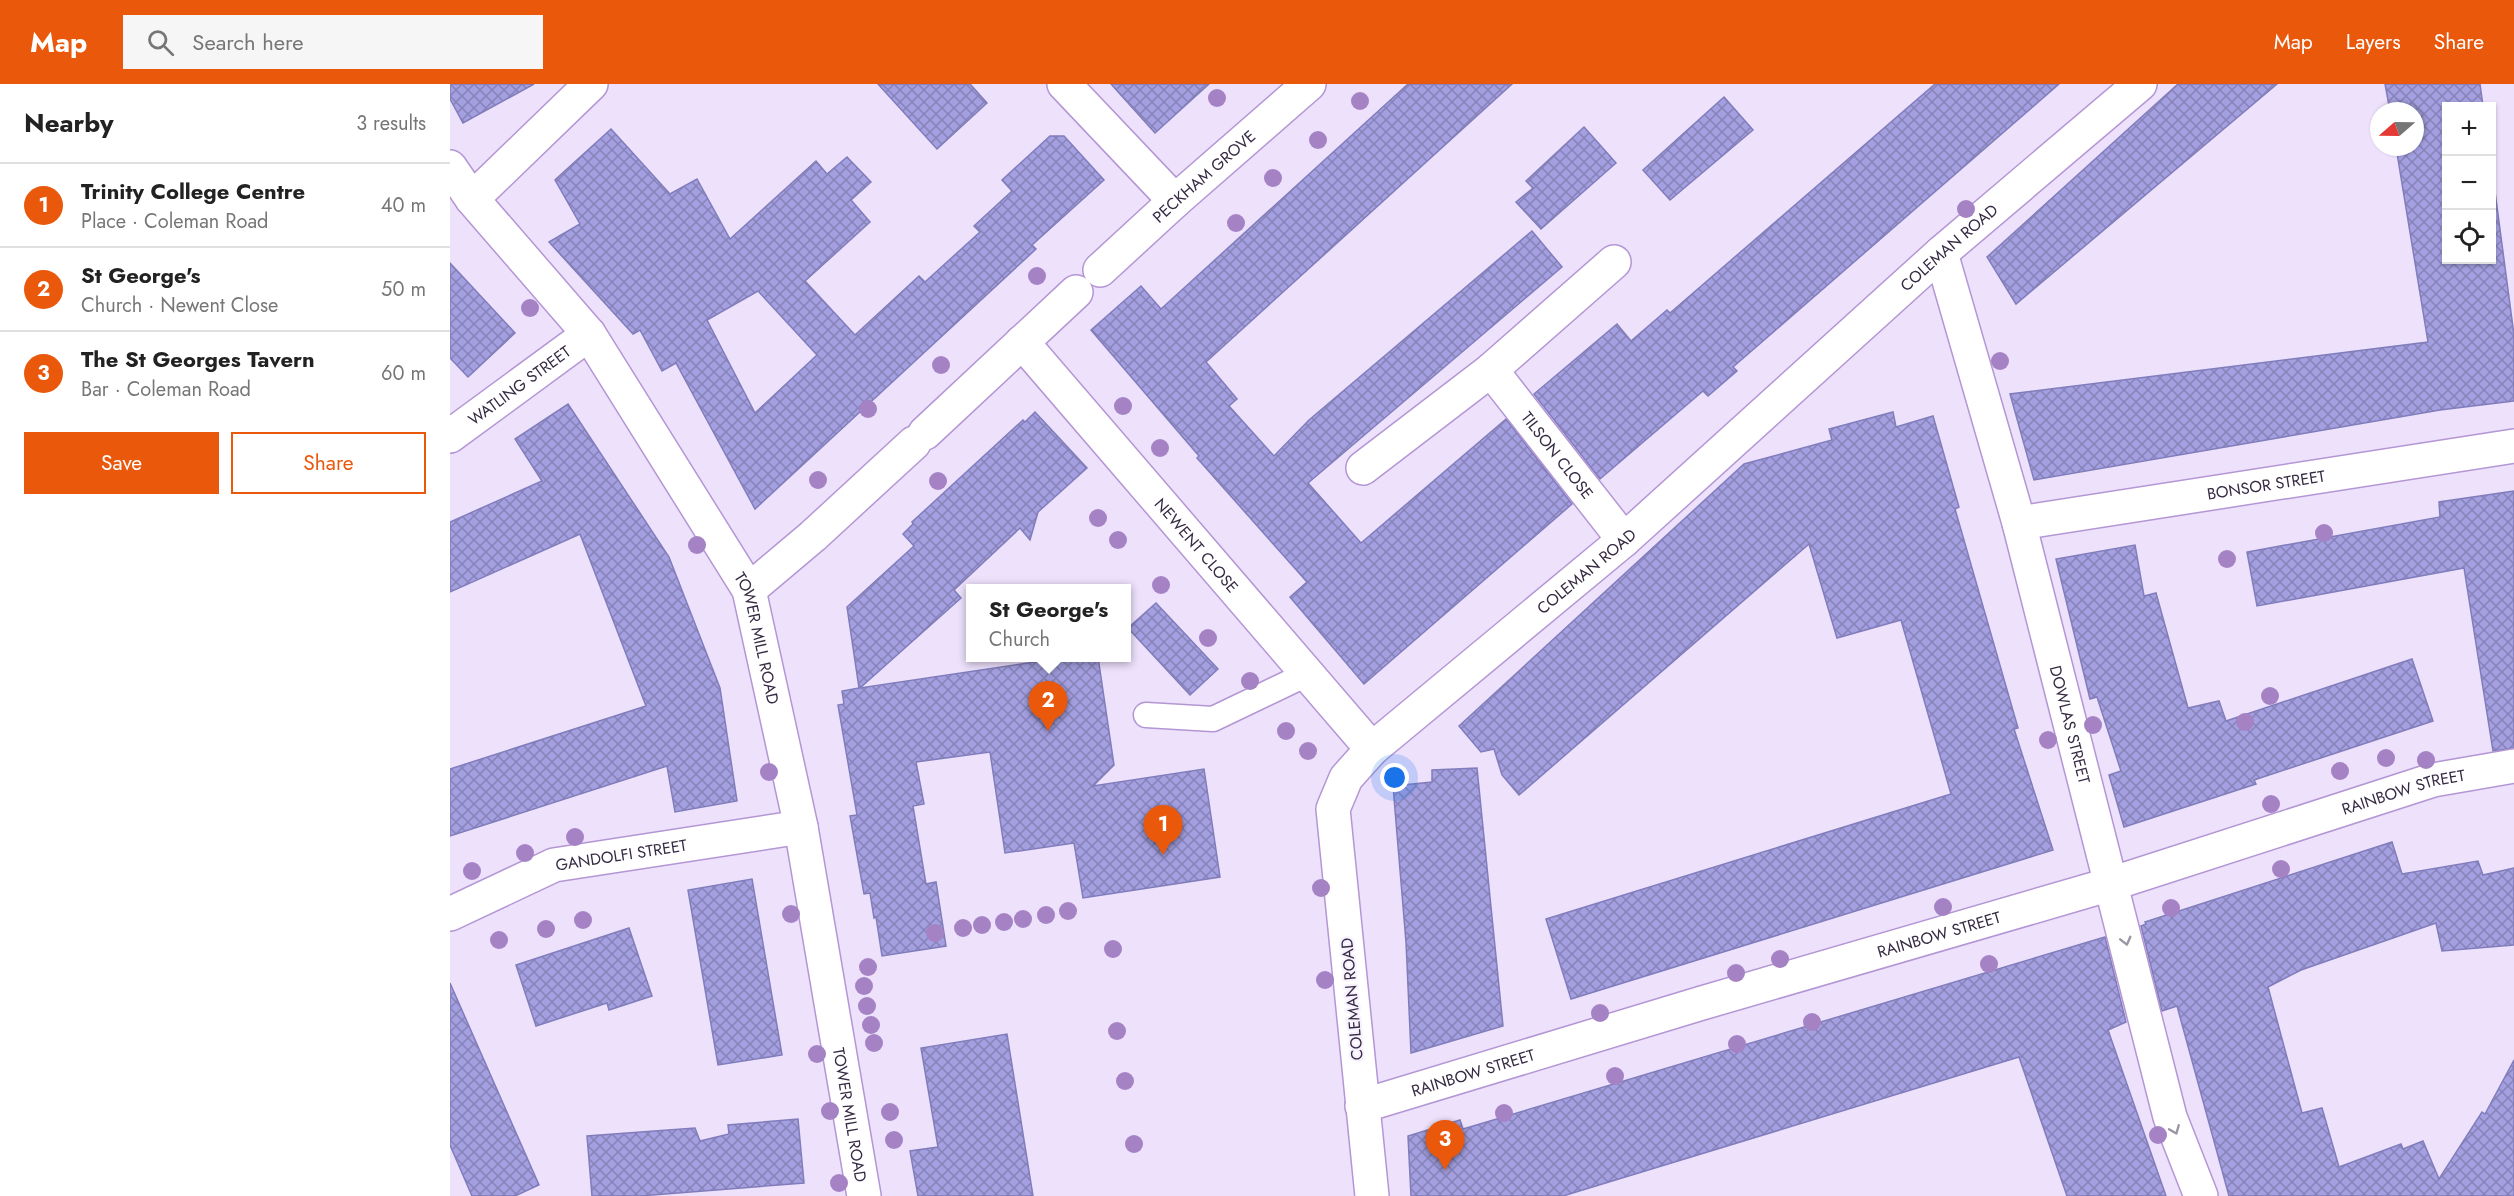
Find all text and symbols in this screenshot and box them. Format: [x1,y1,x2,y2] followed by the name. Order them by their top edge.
[123,15,543,69] search box
[30,22,87,63] text: Map
[144,26,177,59] icon: search
[192,26,304,58] text: Search here
[2274,27,2313,57] text: Map
[2346,27,2401,57] text: Layers
[2434,27,2484,57] text: Share
[2370,102,2424,156] north arrow
[2442,102,2496,264] map controls
[2442,102,2496,156] button: +
[24,104,113,142] text: Nearby
[356,109,426,138] text: 3 results
[1147,124,1260,228] street label: PECKHAM GROVE
[2442,156,2496,210] button: −
[81,175,305,207] text: Trinity College Centre
[38,191,49,220] text: 1
[381,191,426,220] text: 40 m
[1895,198,2003,296] street label: COLEMAN ROAD
[81,207,268,236] text: Place · Coleman Road
[2442,210,2496,264] button: locate
[81,259,201,291] text: St George's
[37,275,50,304] text: 2
[381,275,426,304] text: 50 m
[81,291,278,320] text: Church · Newent Close
[463,339,576,431] street label: WATLING STREET
[81,343,315,375] text: The St Georges Tavern
[37,359,50,388] text: 3
[381,359,426,388] text: 60 m
[81,375,251,404] text: Bar · Coleman Road
[1516,407,1599,504] street label: TILSON CLOSE
[24,432,219,494] button: Save
[231,432,426,494] button: Share
[2205,464,2327,505] street label: BONSOR STREET
[1149,493,1244,598] street label: NEWENT CLOSE
[1532,523,1641,619] street label: COLEMAN ROAD
[729,568,785,706] street label: TOWER MILL ROAD
[966,584,1131,662] popup
[989,593,1108,625] text: St George's
[989,625,1050,654] text: Church
[2044,663,2096,787] street label: DOWLAS STREET
[1028,682,1068,731] pin: 2
[1380,763,1409,792] your location
[2339,763,2467,820] street label: RAINBOW STREET
[1144,806,1182,855] pin: 1
[554,833,689,876] street label: GANDOLFI STREET
[1874,905,2004,963] street label: RAINBOW STREET
[2118,936,2131,946] one-way arrow
[1335,937,1369,1061] street label: COLEMAN ROAD
[1408,1043,1538,1102] street label: RAINBOW STREET
[827,1046,873,1184] street label: TOWER MILL ROAD
[1426,1120,1464,1170] pin: 3
[2168,1123,2180,1134] one-way arrow

